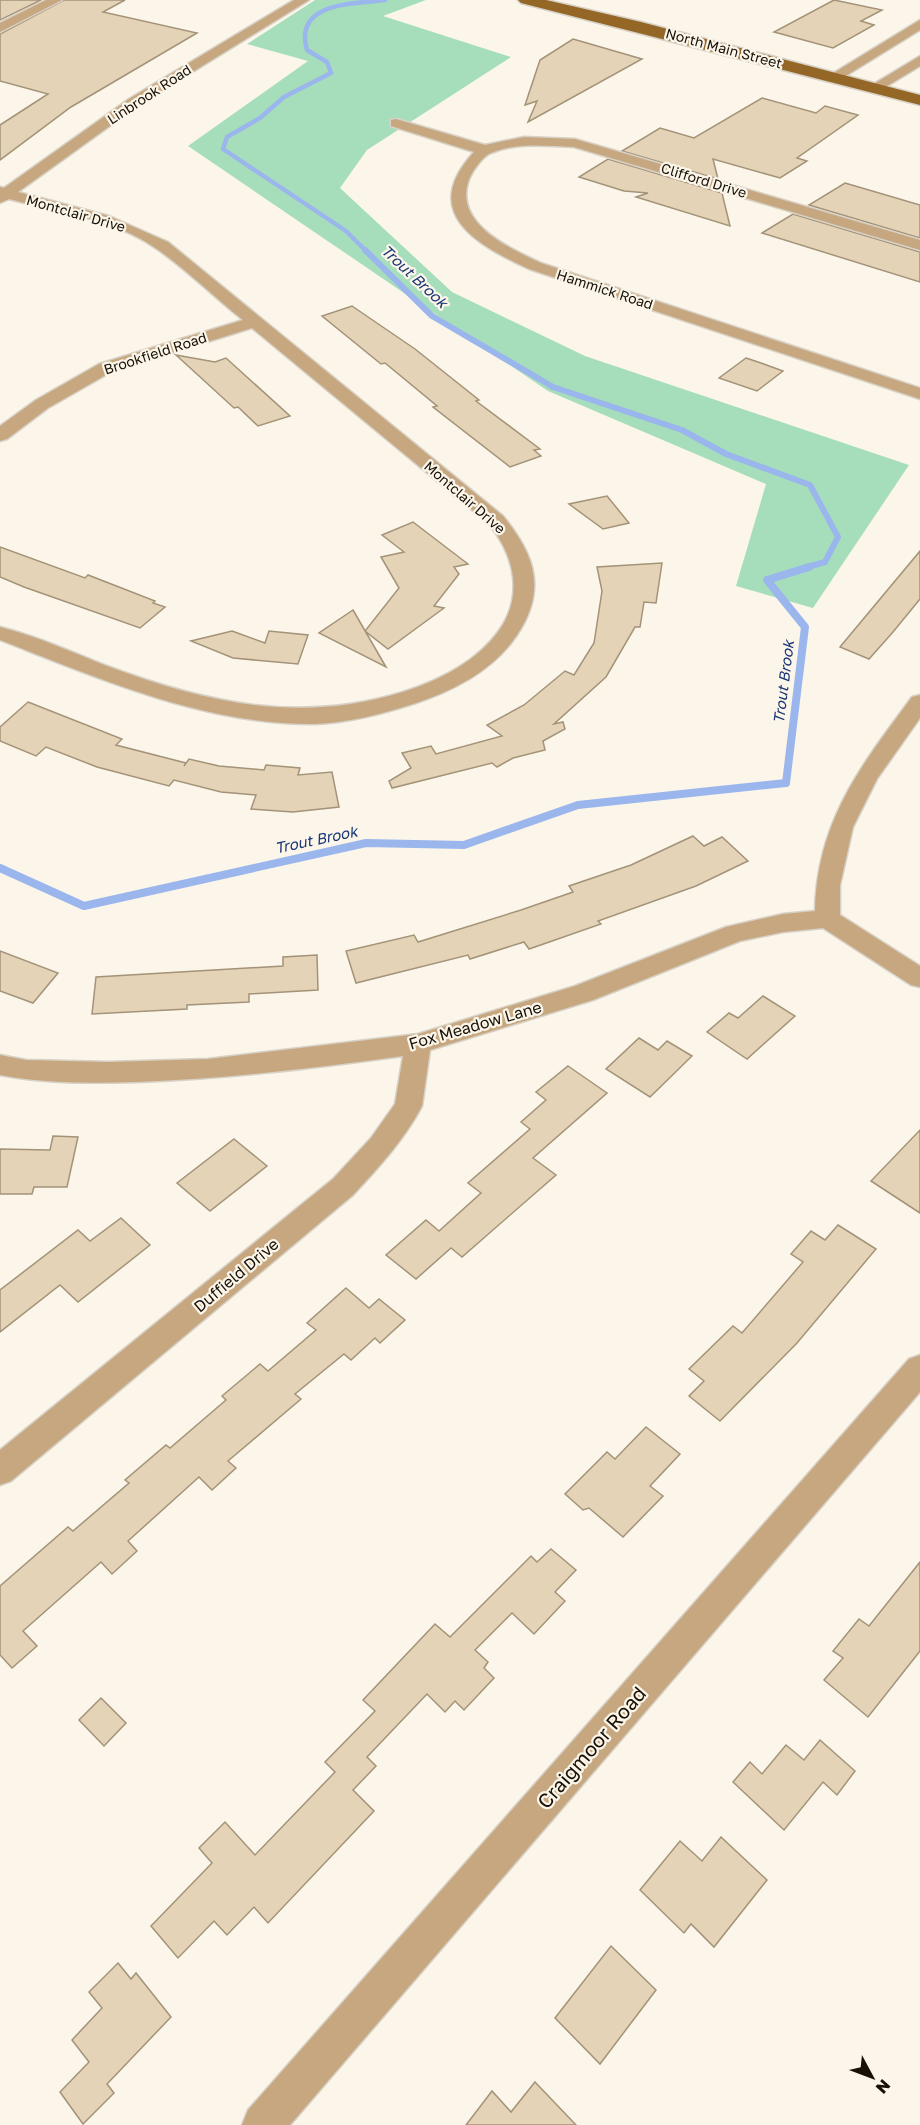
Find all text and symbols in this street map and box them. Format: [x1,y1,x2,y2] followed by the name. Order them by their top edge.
[664,24,784,72] street label: North Main Street
[104,61,194,127] street label: Linbrook Road
[659,159,749,201] street label: Clifford Drive
[25,191,127,235] street label: Montclair Drive
[378,241,453,312] water label: Trout Brook
[555,265,655,313] street label: Hammick Road
[101,328,209,378] street label: Brookfield Road
[421,457,509,537] street label: Montclair Drive
[769,638,797,725] water label: Trout Brook
[273,821,360,857] water label: Trout Brook
[406,996,544,1054] street label: Fox Meadow Lane
[189,1234,283,1316] street label: Duffield Drive
[532,1681,650,1813] street label: Craigmoor Road
[842,2047,902,2107] north arrow
[872,2076,895,2098] text: N

